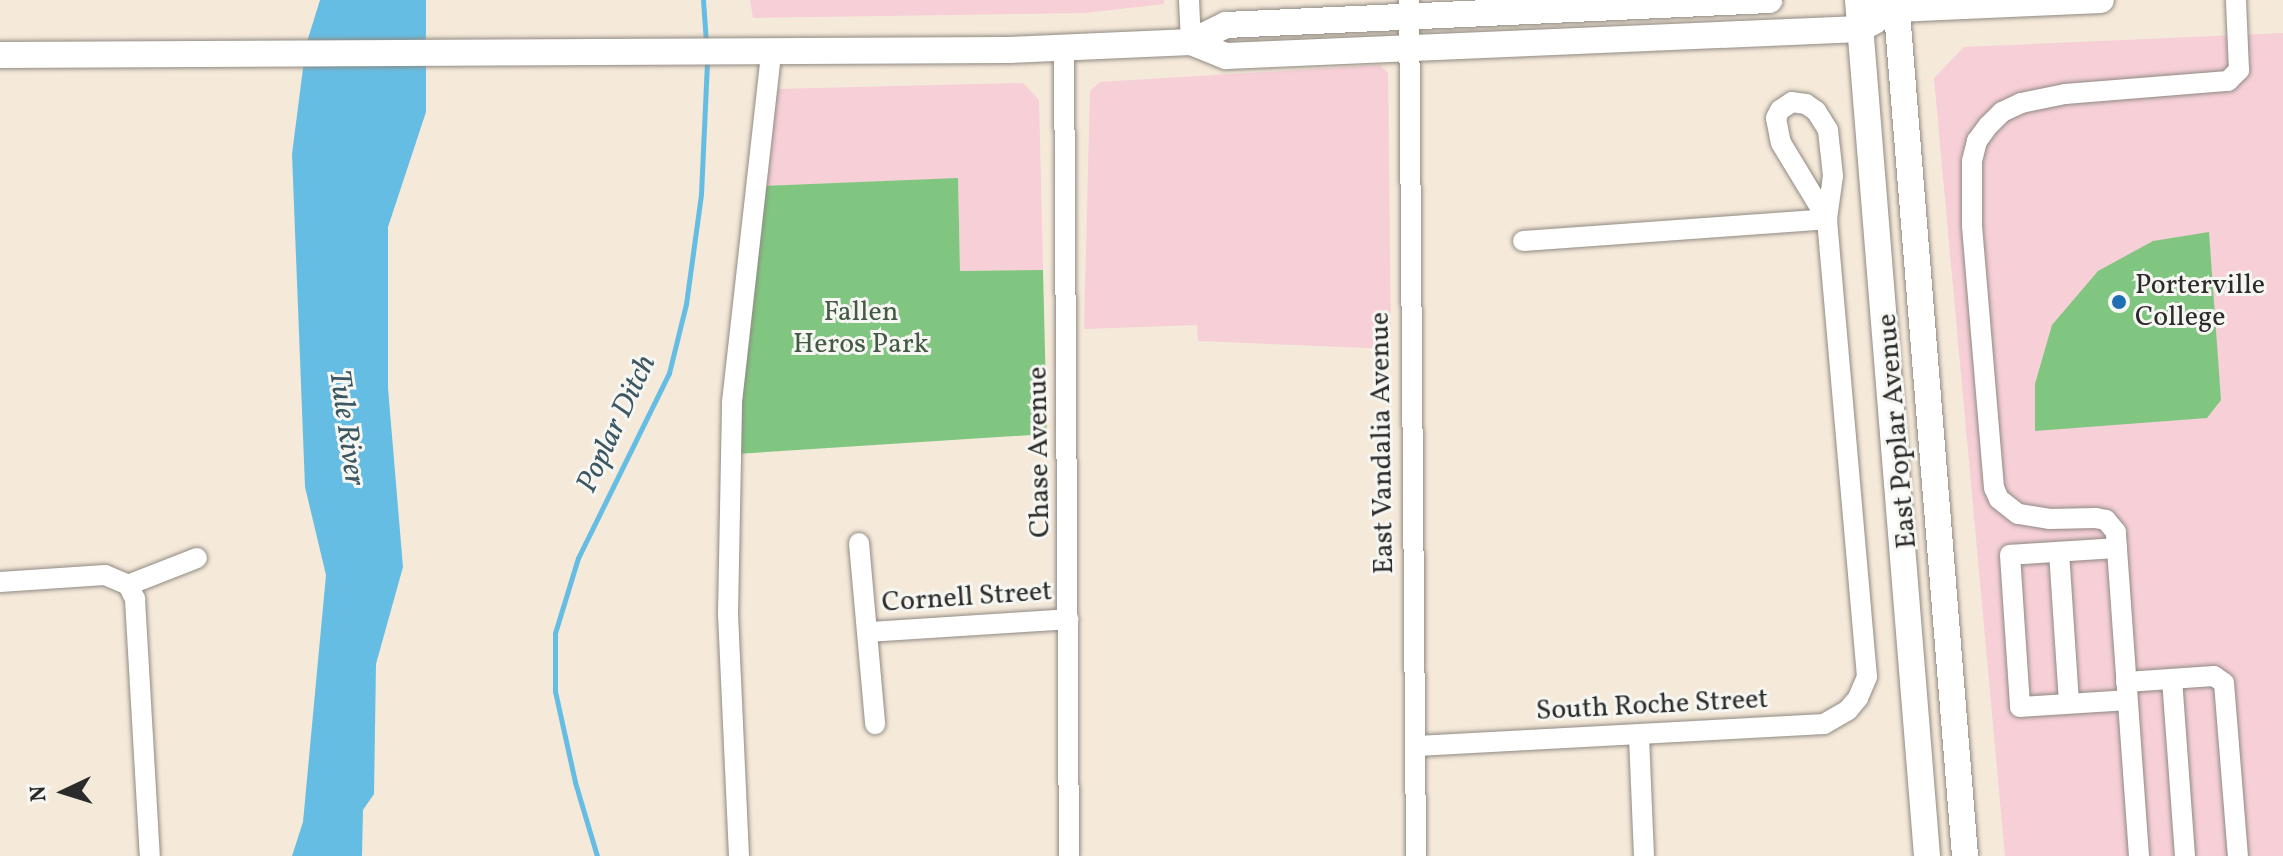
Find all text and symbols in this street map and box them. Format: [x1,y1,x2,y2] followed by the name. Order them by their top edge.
[2135,269,2265,335] place label: Porterville College
[2110,293,2128,311] marker: Porterville College
[793,296,929,362] park label: Fallen Heros Park
[1364,311,1402,575] street label: East Vandalia Avenue
[1871,312,1925,550] street label: East Poplar Avenue
[569,349,665,499] water label: Poplar Ditch
[1022,366,1058,538] street label: Chase Avenue
[320,368,372,488] water label: Tule River
[881,575,1053,621] street label: Cornell Street
[1535,683,1769,729] street label: South Roche Street
[24,752,104,832] north arrow
[24,785,56,803] text: N

